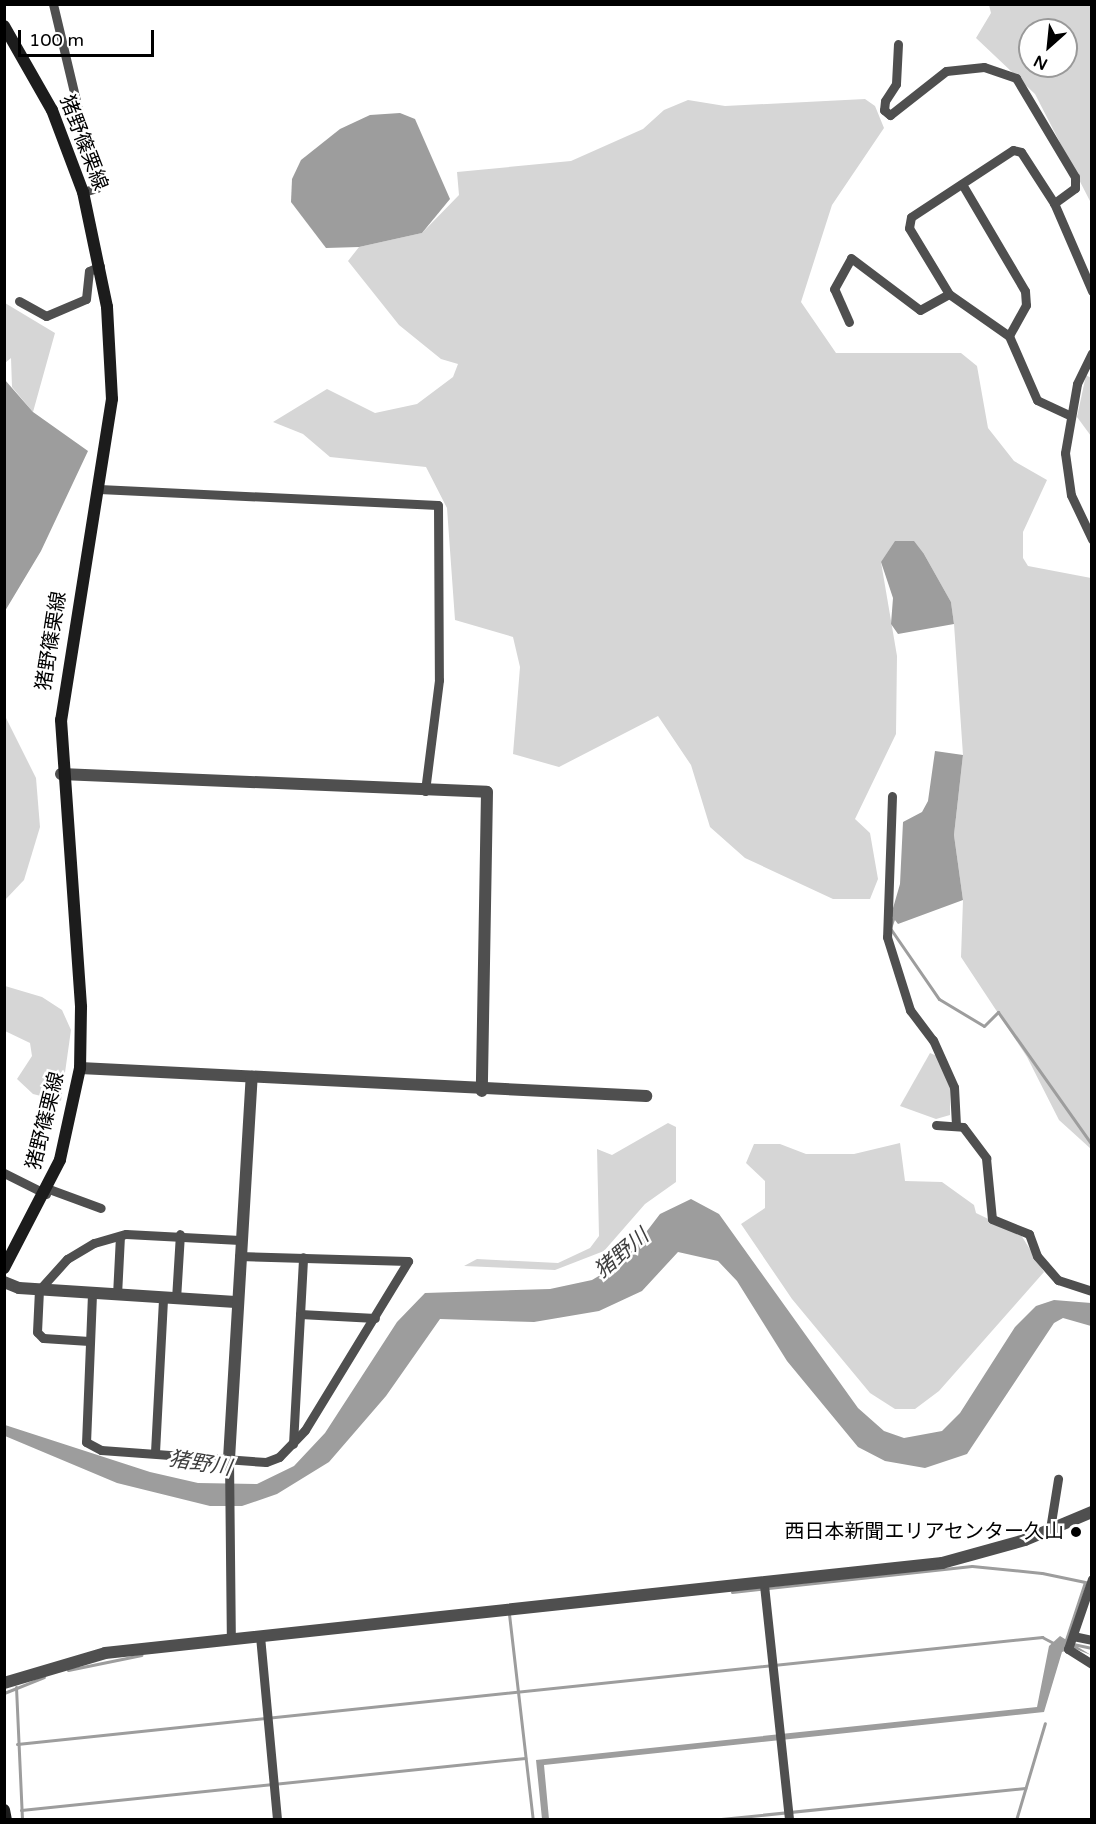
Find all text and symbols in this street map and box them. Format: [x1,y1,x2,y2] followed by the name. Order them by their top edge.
[21,18,158,56] scale bar
[1018,18,1078,78] north arrow
[29,29,84,51] text: 100 m
[1030,50,1051,74] text: N
[54,92,112,194] street label: 猪野篠栗線
[32,590,72,692] street label: 猪野篠栗線
[22,1070,70,1172] street label: 猪野篠栗線
[590,1224,654,1284] water label: 猪野川
[167,1447,233,1481] water label: 猪野川
[784,1520,1064,1544] place label: 西日本新聞エリアセンター久山
[1069,1525,1083,1539] marker: 西日本新聞エリアセンター久山

